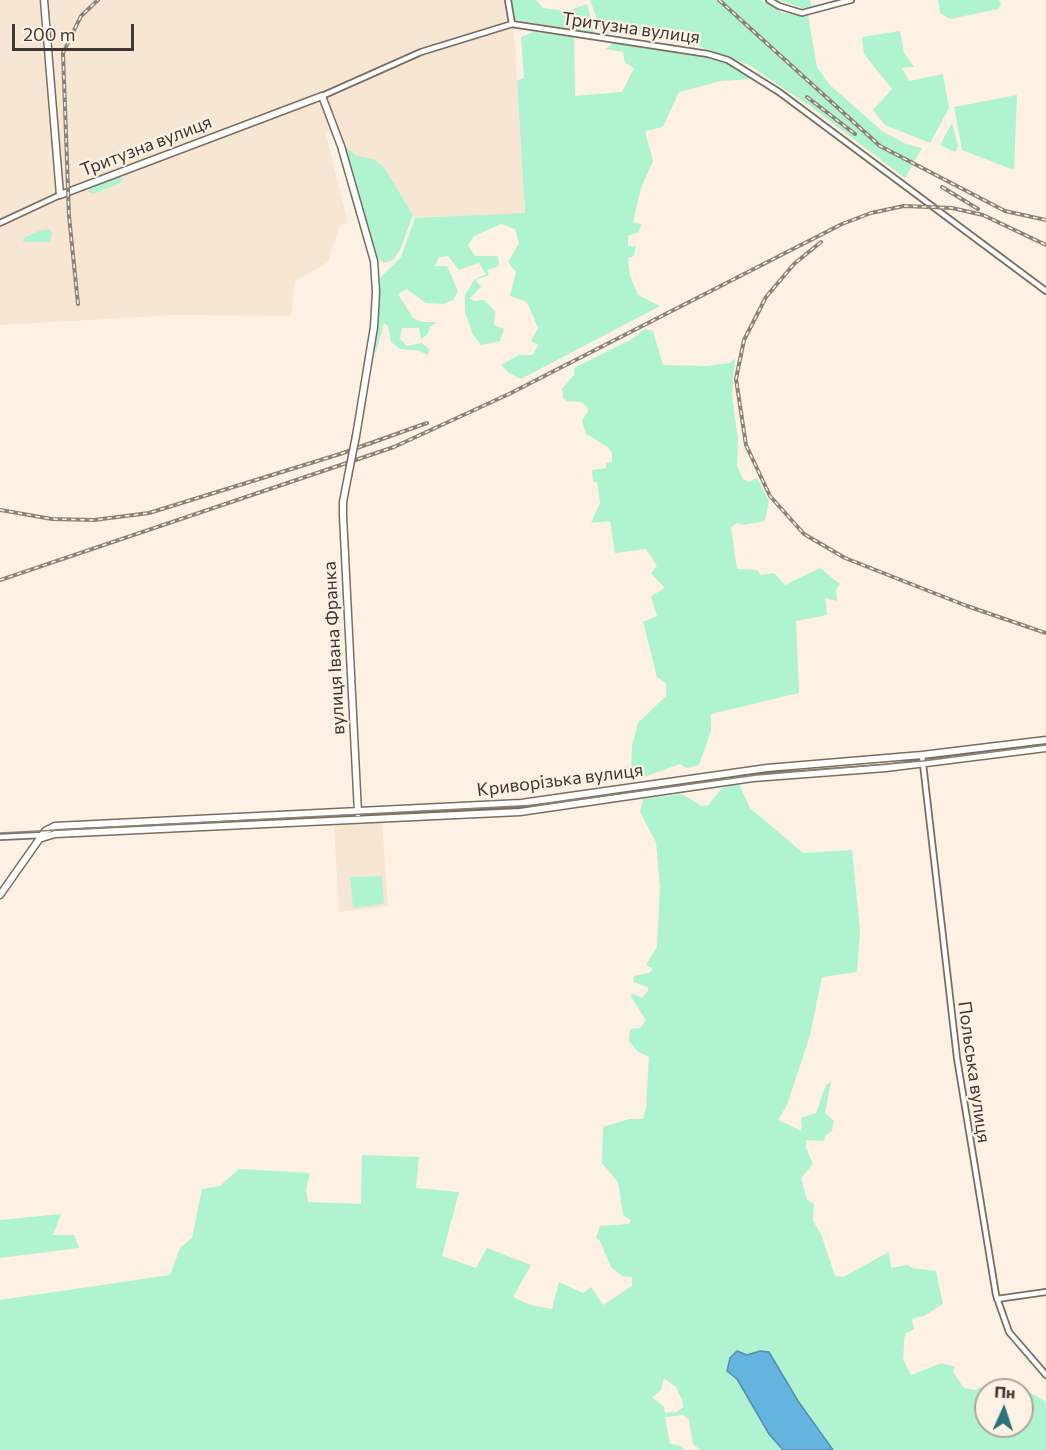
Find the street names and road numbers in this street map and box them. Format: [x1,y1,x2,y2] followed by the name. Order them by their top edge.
[561,8,701,48] street label: Тритузна вулиця
[77,111,215,181] street label: Тритузна вулиця
[319,561,349,735] street label: вулиця Івана Франка
[476,759,644,801] street label: Криворізька вулиця
[953,1000,995,1144] street label: Польська вулиця

